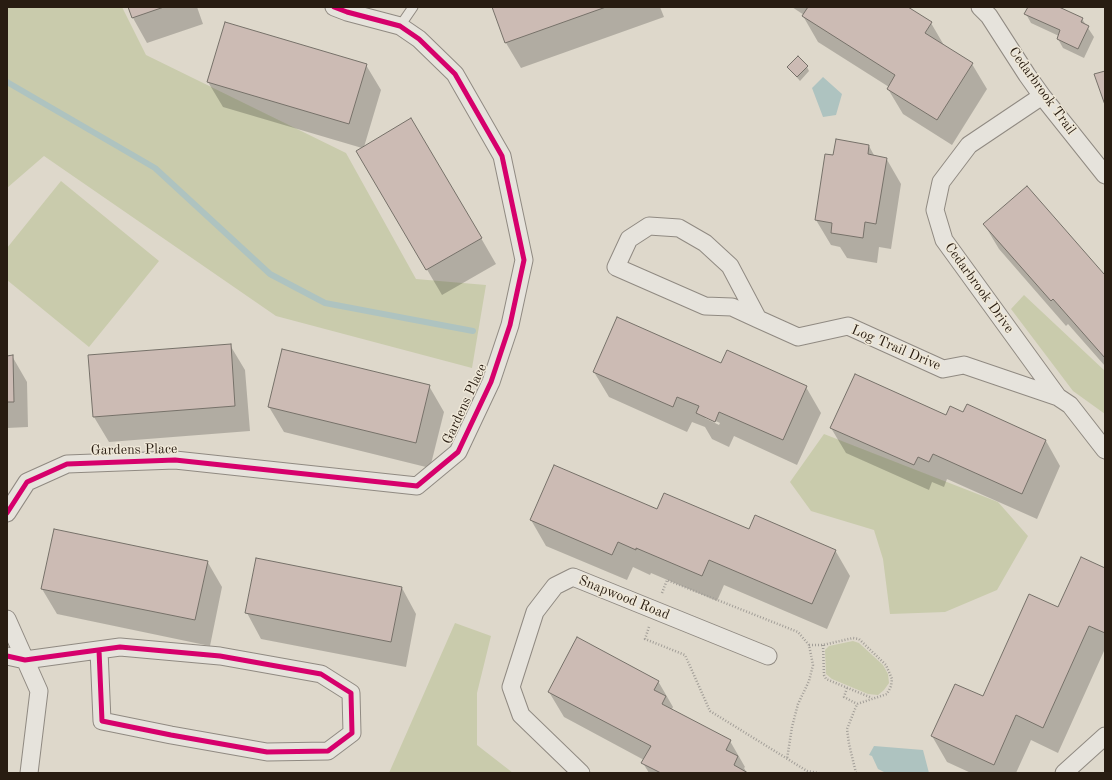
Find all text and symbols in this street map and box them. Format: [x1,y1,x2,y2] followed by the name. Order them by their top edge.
[1005,44,1079,138] street label: Cedarbrook Trail
[941,240,1017,336] street label: Cedarbrook Drive
[849,322,943,374] street label: Log Trail Drive
[439,361,491,447] street label: Gardens Place
[90,441,178,459] street label: Gardens Place
[576,572,672,624] street label: Snapwood Road

